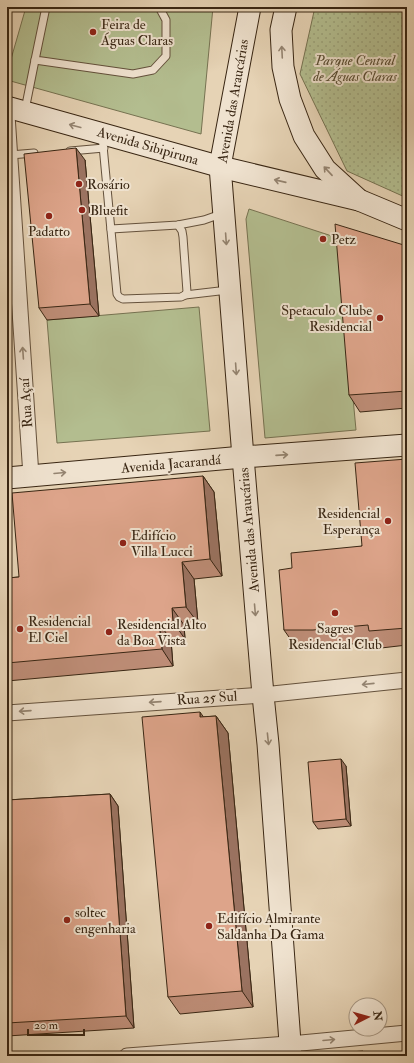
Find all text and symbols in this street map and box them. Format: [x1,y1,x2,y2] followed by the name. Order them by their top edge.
[100,16,173,49] place label: Feira de Águas Claras
[88,27,98,37] marker: Feira de Águas Claras
[214,38,252,165] street label: Avenida das Araucárias
[279,46,286,59] one-way arrow
[312,52,398,85] park label: Parque Central de Águas Claras
[68,122,81,129] one-way arrow
[94,123,201,170] street label: Avenida Sibipiruna
[323,166,332,176] one-way arrow
[87,176,130,193] place label: Rosário
[274,176,287,184] one-way arrow
[74,179,84,189] marker: Rosário
[90,202,128,219] place label: Bluefit
[77,205,87,215] marker: Bluefit
[44,211,54,221] marker: Padatto
[28,223,70,240] place label: Padatto
[331,231,356,248] place label: Petz
[222,232,229,245] one-way arrow
[318,234,328,244] marker: Petz
[281,302,372,335] place label: Spetaculo Clube Residencial
[375,313,385,323] marker: Spetaculo Clube Residencial
[19,347,26,360] one-way arrow
[232,362,239,375] one-way arrow
[16,376,36,428] street label: Rua Açaí
[119,451,222,477] street label: Avenida Jacarandá
[275,451,288,458] one-way arrow
[235,467,263,594] street label: Avenida das Araucárias
[53,470,66,477] one-way arrow
[317,505,380,539] place label: Residencial Esperança
[383,516,393,526] marker: Residencial Esperança
[131,527,193,560] place label: Edifício Villa Lucci
[118,538,128,548] marker: Edifício Villa Lucci
[252,603,259,616] one-way arrow
[330,608,340,618] marker: Sagres Residencial Club
[28,613,91,646] place label: Residencial El Ciel
[117,616,207,649] place label: Residencial Alto da Boa Vista
[288,620,382,653] place label: Sagres Residencial Club
[15,624,25,634] marker: Residencial El Ciel
[104,627,114,637] marker: Residencial Alto da Boa Vista
[362,680,375,688] one-way arrow
[176,687,238,709] street label: Rua 25 Sul
[149,699,162,706] one-way arrow
[19,708,32,715] one-way arrow
[264,732,271,745] one-way arrow
[75,904,136,937] place label: soltec engenharia
[217,910,324,943] place label: Edifício Almirante Saldanha Da Gama
[62,915,72,925] marker: soltec engenharia
[204,921,214,931] marker: Edifício Almirante Saldanha Da Gama
[348,997,388,1037] north arrow
[370,1009,385,1023] text: N
[28,1011,84,1037] scale bar
[34,1018,59,1033] text: 20 m
[322,1037,335,1044] one-way arrow

